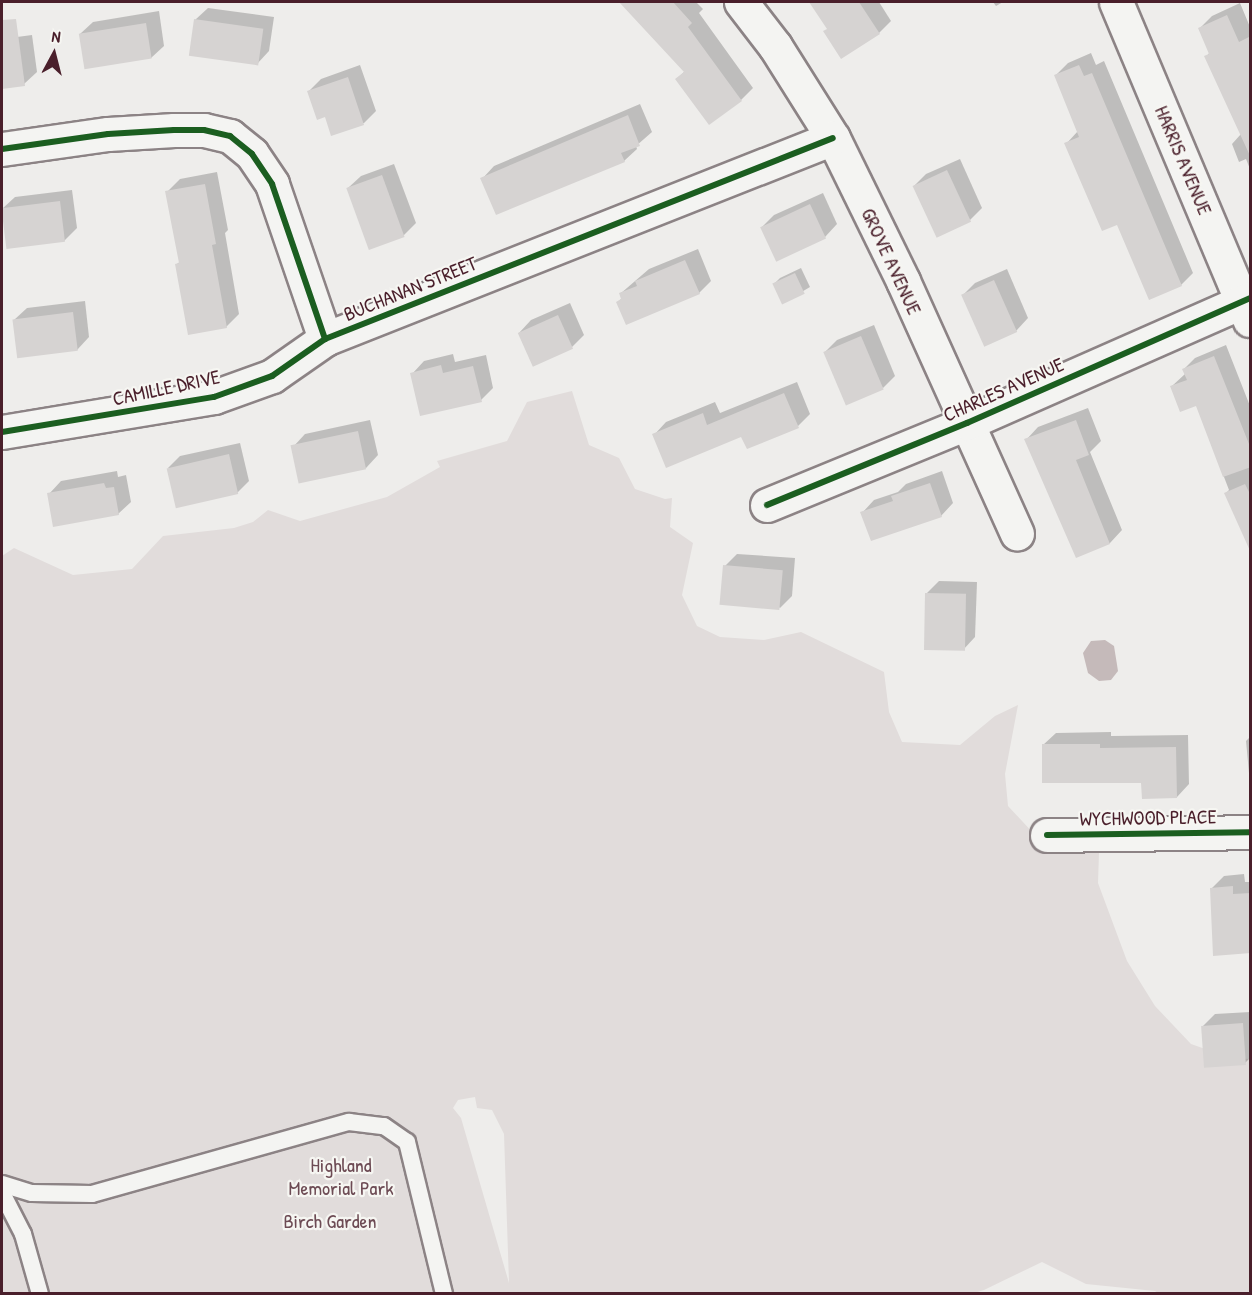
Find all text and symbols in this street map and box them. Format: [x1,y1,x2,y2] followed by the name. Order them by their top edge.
[24,24,84,84] north arrow
[51,25,62,48] text: N
[1150,102,1218,218] street label: HARRIS AVENUE
[857,204,927,318] street label: GROVE AVENUE
[340,250,480,326] street label: BUCHANAN STREET
[939,352,1067,426] street label: CHARLES AVENUE
[110,364,222,410] street label: CAMILLE DRIVE
[1079,804,1217,830] street label: WYCHWOOD PLACE
[289,1153,393,1200] park label: Highland Memorial Park
[283,1208,377,1232] park label: Birch Garden

